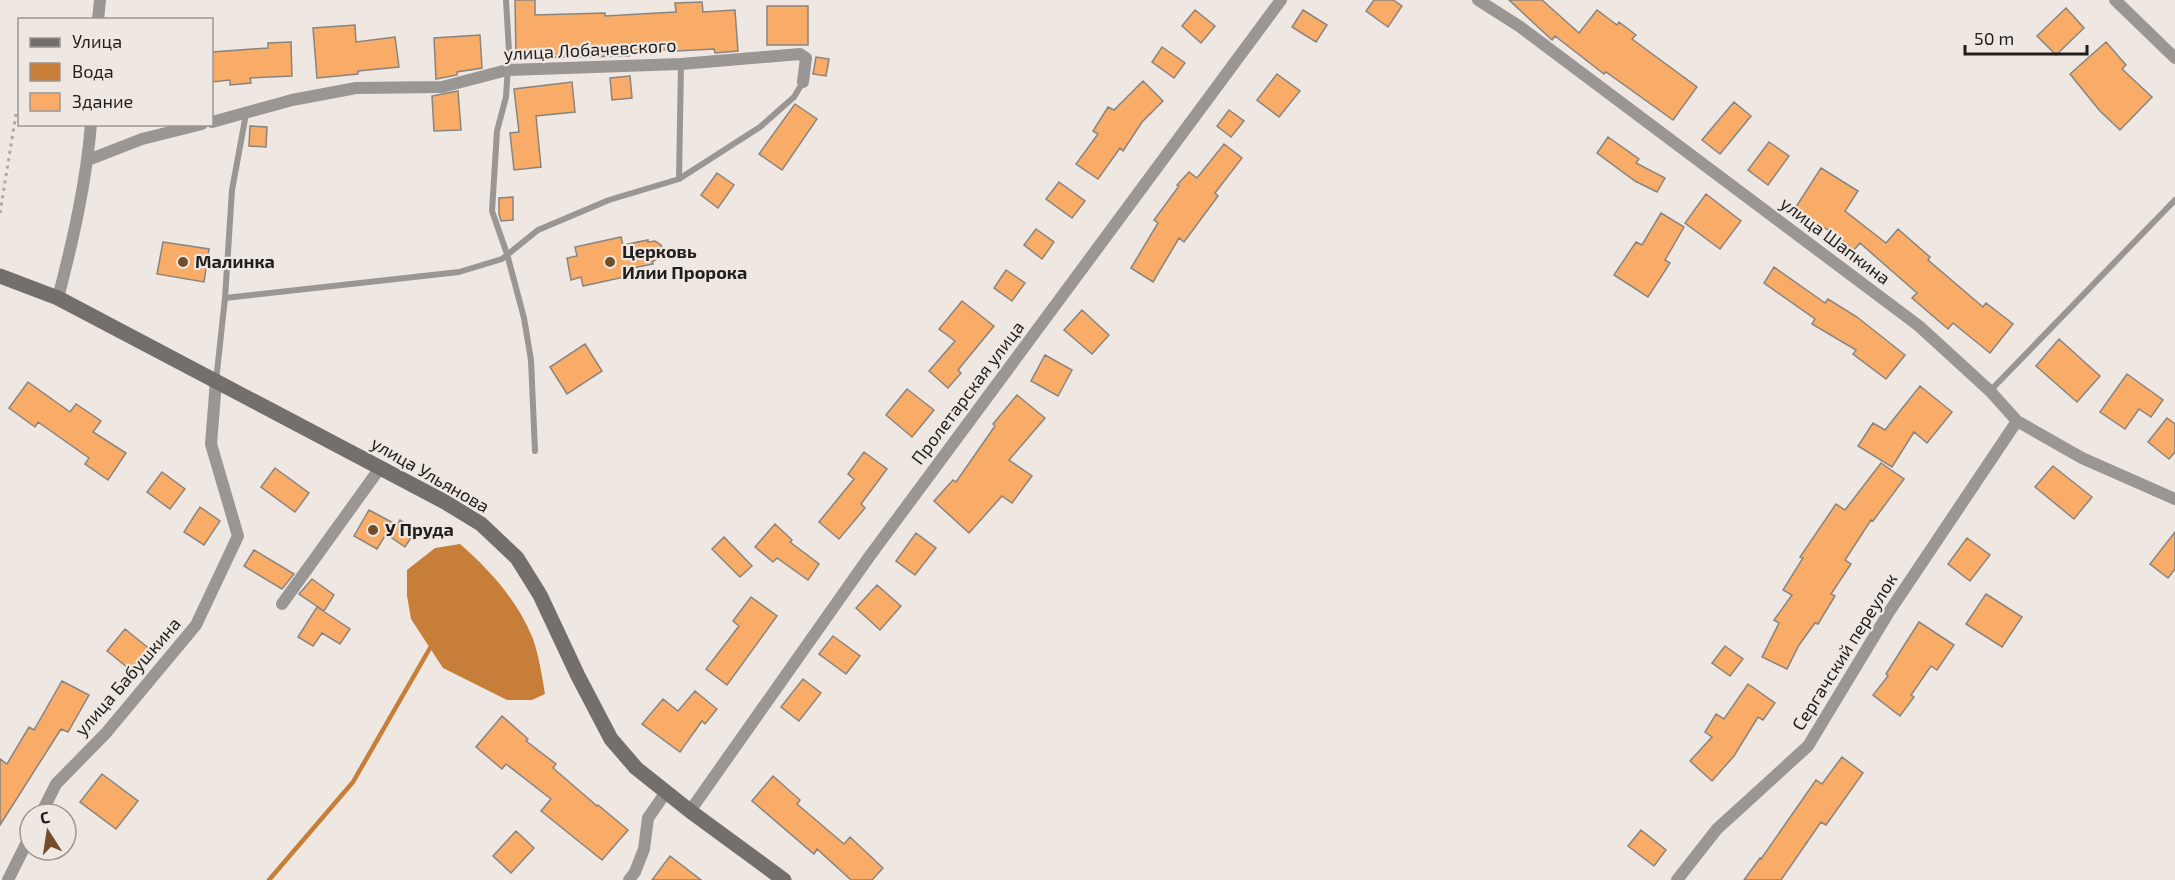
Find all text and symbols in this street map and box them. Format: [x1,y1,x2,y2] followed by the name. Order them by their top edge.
[18,18,213,126] legend
[1965,18,2086,56] scale bar
[1974,27,2014,49] text: 50 m
[72,30,122,52] text: Улица
[503,33,677,65] street label: улица Лобачевского
[72,60,114,82] text: Вода
[72,90,133,112] text: Здание
[1776,192,1895,289] street label: улица Шапкина
[622,240,747,283] place label: Церковь Илии Пророка
[195,250,275,272] place label: Малинка
[176,255,190,269] marker: Малинка
[603,255,617,269] marker: Церковь Илии Пророка
[906,316,1028,468] street label: Пролетарская улица
[367,431,494,517] street label: улица Ульянова
[385,518,454,540] place label: У Пруда
[366,523,380,537] marker: У Пруда
[1787,569,1902,734] street label: Сергачский переулок
[70,613,185,740] street label: улица Бабушкина
[18,802,78,862] north arrow
[38,807,51,827] text: С

